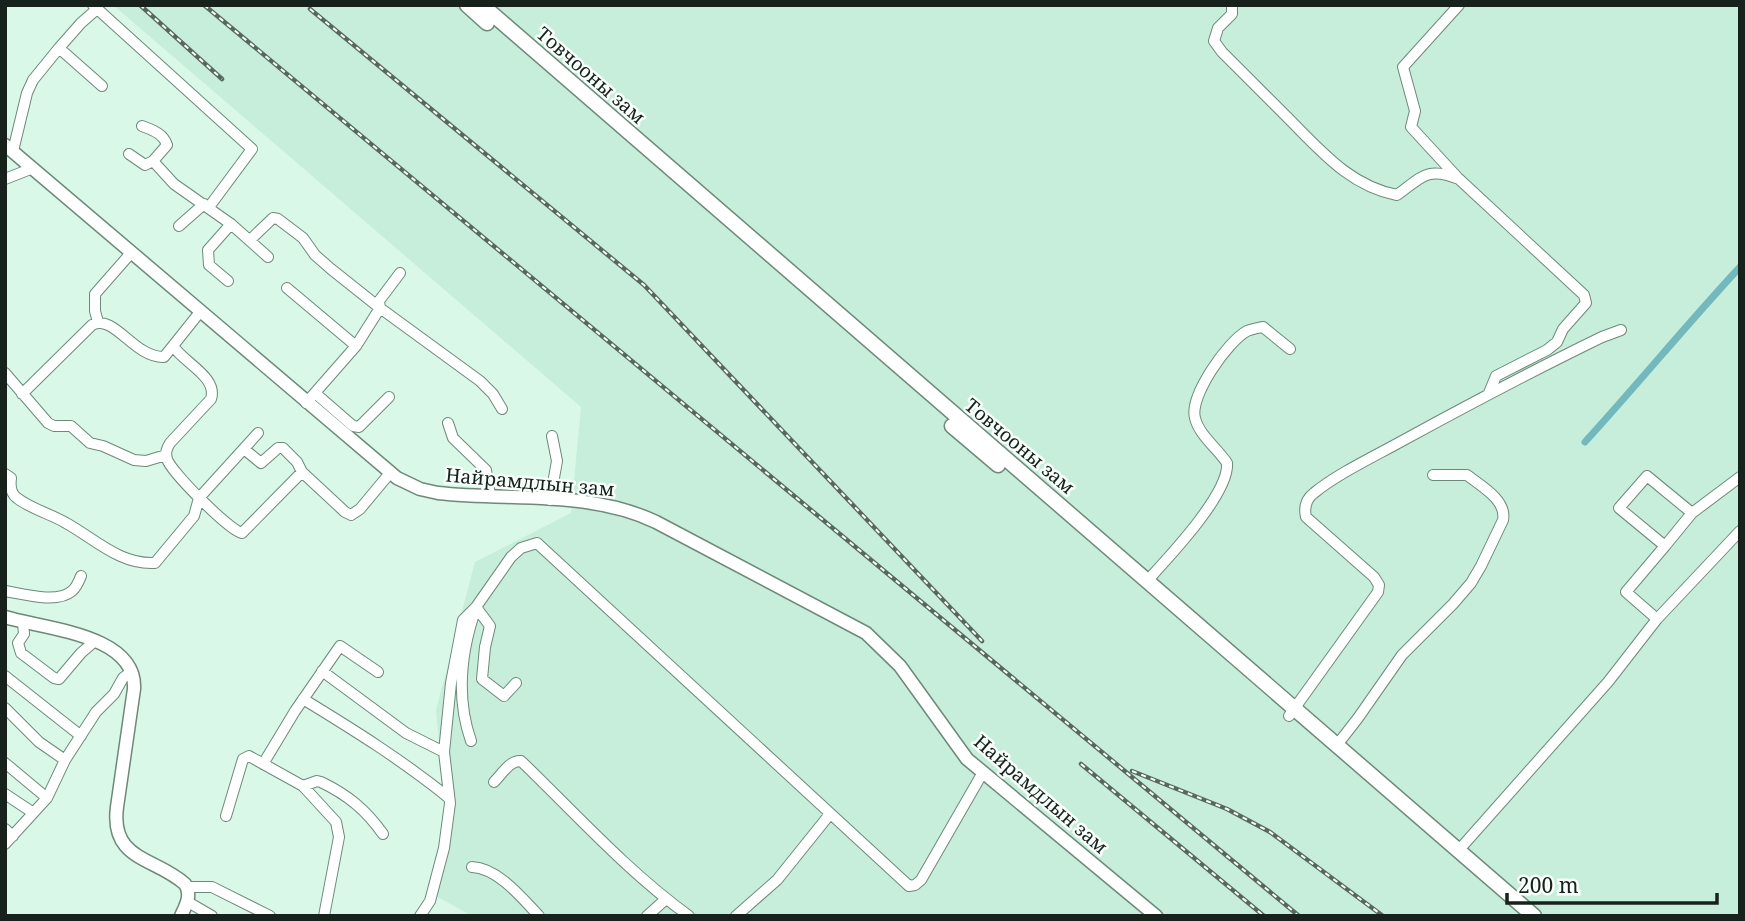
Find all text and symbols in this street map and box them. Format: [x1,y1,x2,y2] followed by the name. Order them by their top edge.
[531,21,651,129] street label: Товчооны зам
[960,392,1080,500] street label: Товчооны зам
[444,462,616,502] street label: Найрамдлын зам
[968,729,1114,859] street label: Найрамдлын зам
[1507,862,1717,906] scale bar
[1518,871,1579,899] text: 200 m

